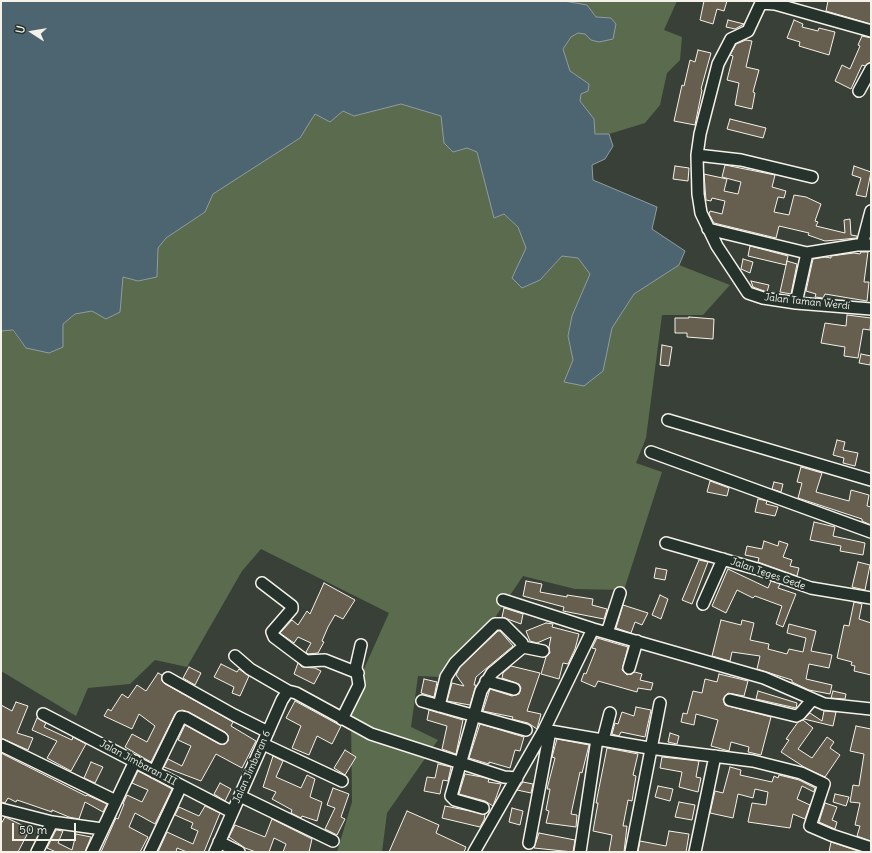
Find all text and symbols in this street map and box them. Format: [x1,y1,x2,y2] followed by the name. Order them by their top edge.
[12,12,52,52] north arrow
[13,24,28,35] text: U
[764,292,850,312] street label: Jalan Taman Werdi
[729,556,807,592] street label: Jalan Teges Gede
[231,729,273,805] street label: Jalan Jimbaran 6
[98,738,178,788] street label: Jalan Jimbaran III
[14,815,78,841] scale bar
[19,822,47,837] text: 50 m

